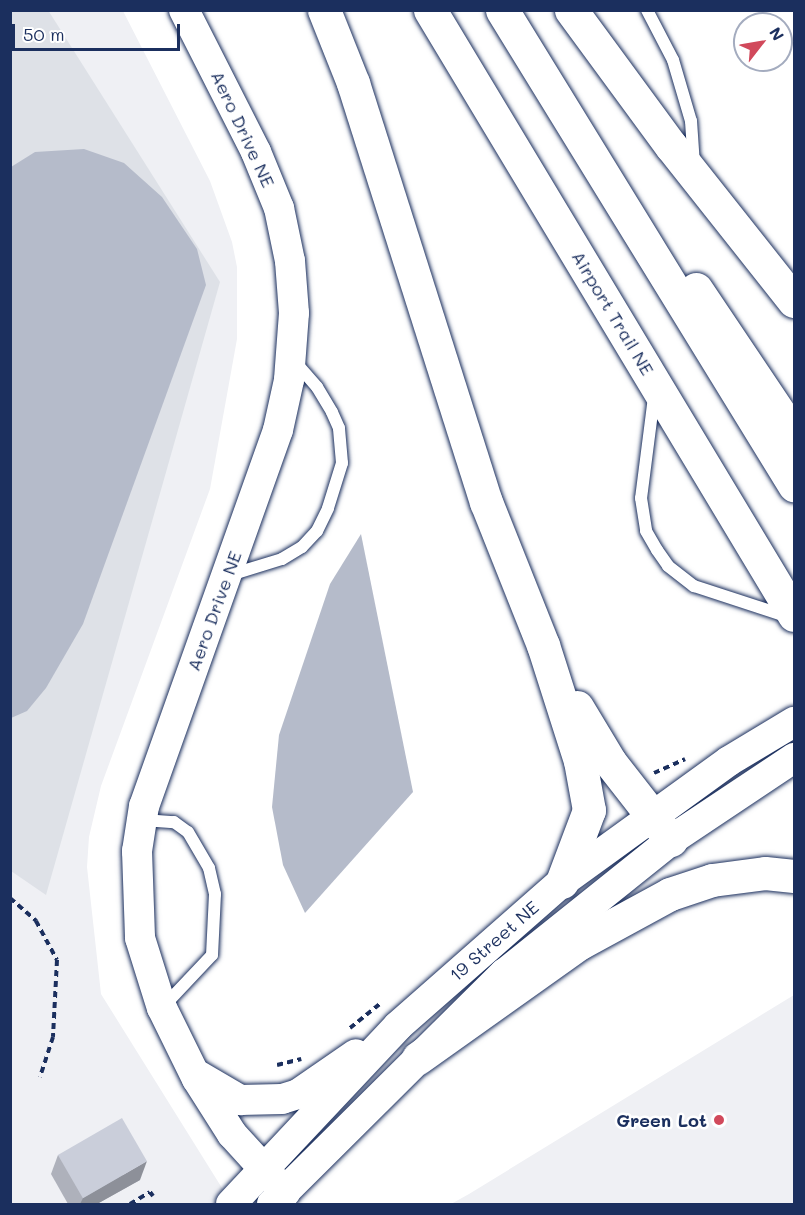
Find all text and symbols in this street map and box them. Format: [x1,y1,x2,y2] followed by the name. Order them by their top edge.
[15,12,183,50] scale bar
[733,12,793,72] north arrow
[23,22,65,46] text: 50 m
[765,23,789,44] text: N
[207,67,279,191] street label: Aero Drive NE
[567,247,659,379] street label: Airport Trail NE
[182,548,246,674] street label: Aero Drive NE
[445,896,543,986] street label: 19 Street NE
[616,1109,707,1131] place label: Green Lot
[712,1113,726,1127] marker: Green Lot

